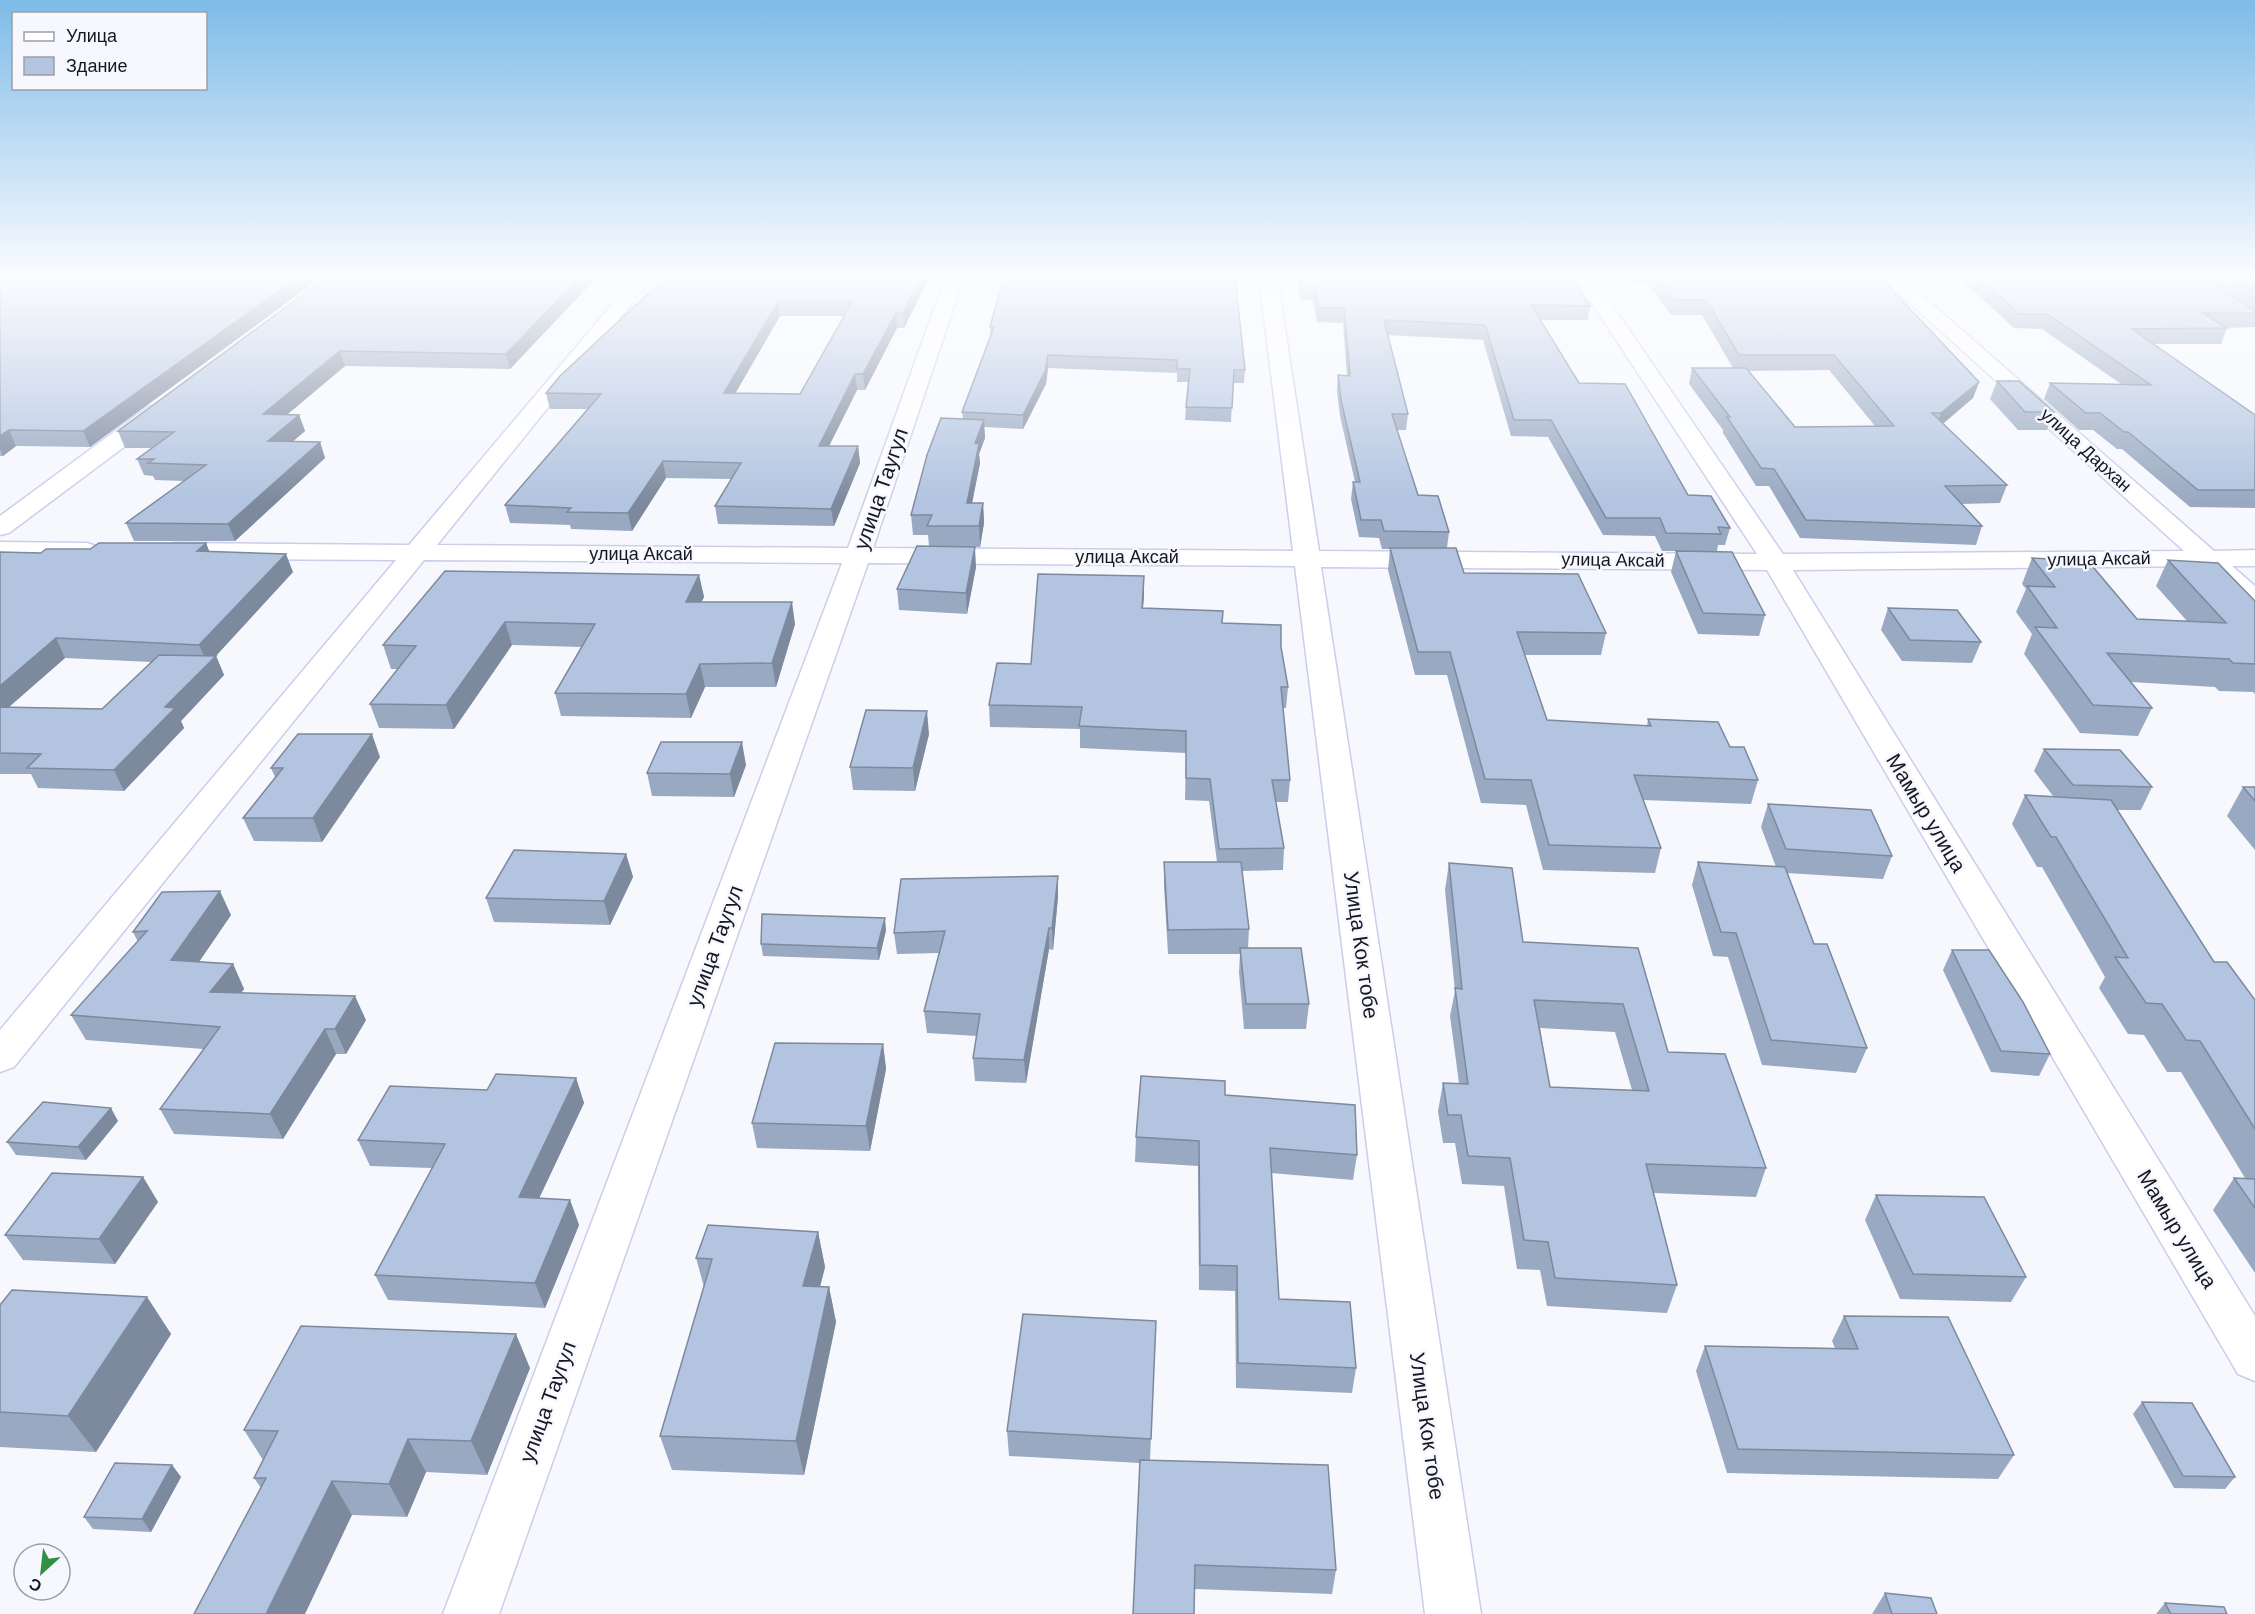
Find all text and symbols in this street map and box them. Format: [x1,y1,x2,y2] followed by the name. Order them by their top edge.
[12,12,207,90] legend
[66,24,118,48] text: Улица
[66,54,127,78] text: Здание
[2035,403,2137,497] street label: улица Дархан
[847,424,915,554] street label: улица Таугул
[589,542,693,566] street label: улица Аксай
[1075,545,1179,569] street label: улица Аксай
[2047,546,2151,572] street label: улица Аксай
[1561,547,1665,573] street label: улица Аксай
[1880,748,1973,878] street label: Мамыр улица
[1337,870,1385,1020] street label: Улица Кок тобе
[680,881,750,1011] street label: улица Таугул
[2131,1164,2224,1294] street label: Мамыр улица
[513,1337,583,1467] street label: улица Таугул
[1403,1351,1451,1501] street label: Улица Кок тобе
[12,1542,72,1602] north arrow
[25,1573,45,1597] text: С

